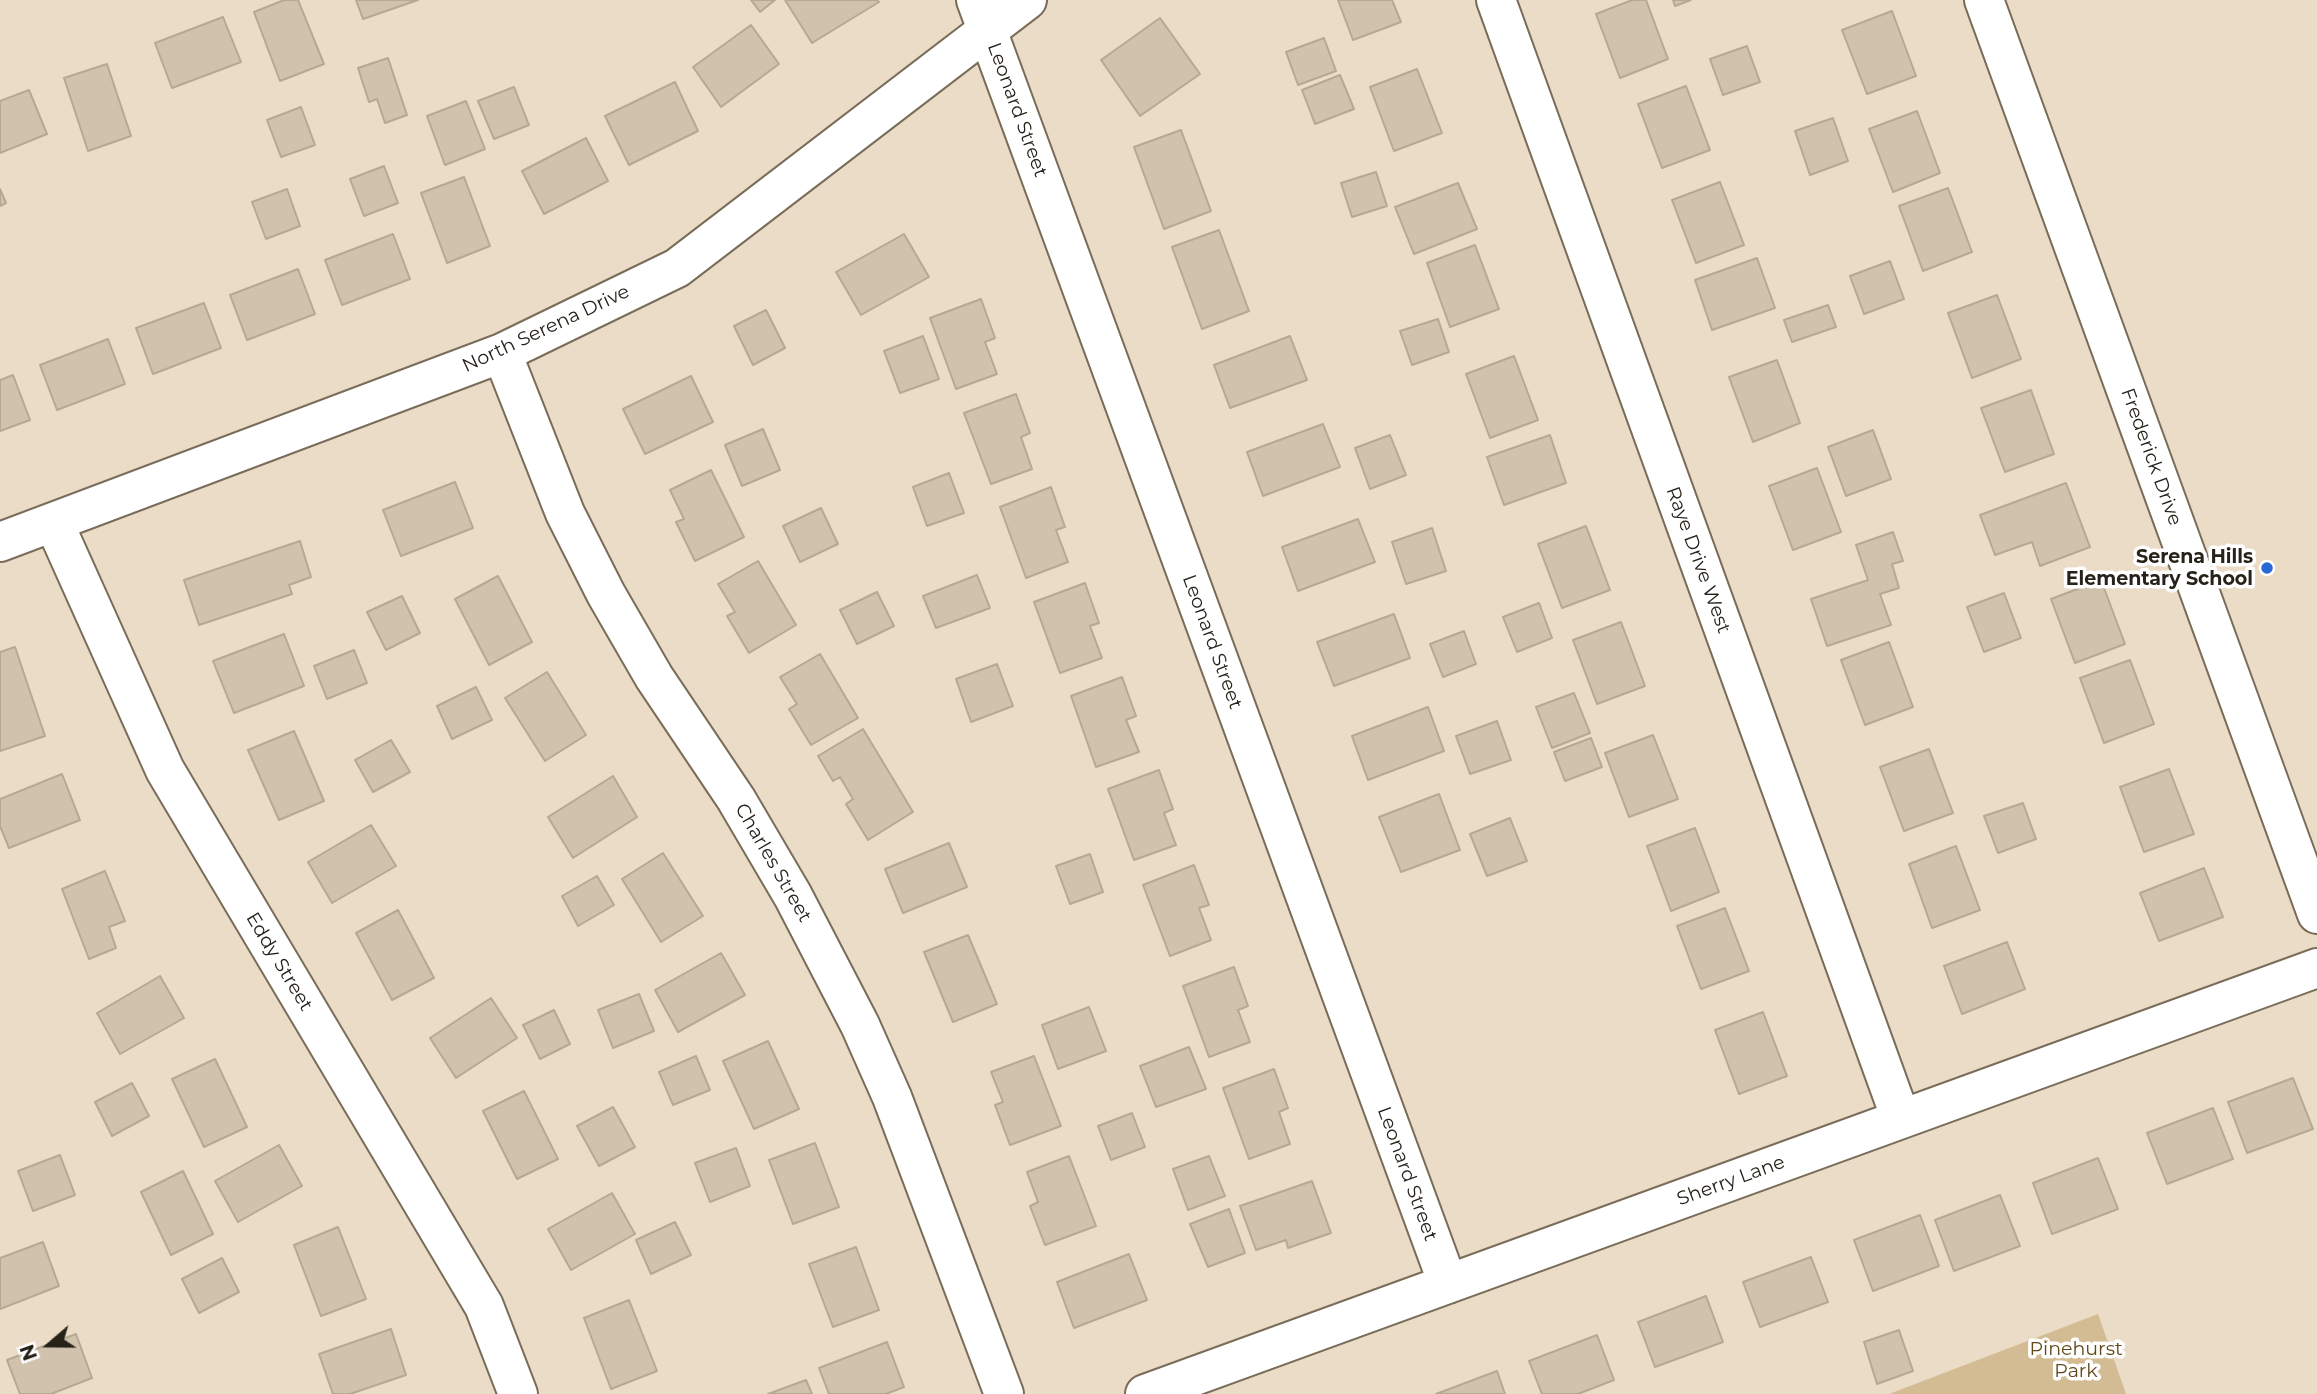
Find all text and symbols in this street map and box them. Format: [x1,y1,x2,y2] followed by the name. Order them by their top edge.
[982,40,1052,180] street label: Leonard Street
[459,280,633,378] street label: North Serena Drive
[2116,385,2186,529] street label: Frederick Drive
[1661,484,1735,636] street label: Raye Drive West
[2066,546,2253,590] place label: Serena Hills Elementary School
[2259,560,2275,576] marker: Serena Hills Elementary School
[1177,572,1247,712] street label: Leonard Street
[730,800,816,926] street label: Charles Street
[241,909,317,1015] street label: Eddy Street
[1372,1104,1442,1244] street label: Leonard Street
[1674,1151,1788,1211] street label: Sherry Lane
[14,1310,84,1380] north arrow
[2029,1338,2123,1382] park label: Pinehurst Park
[15,1341,42,1364] text: N

